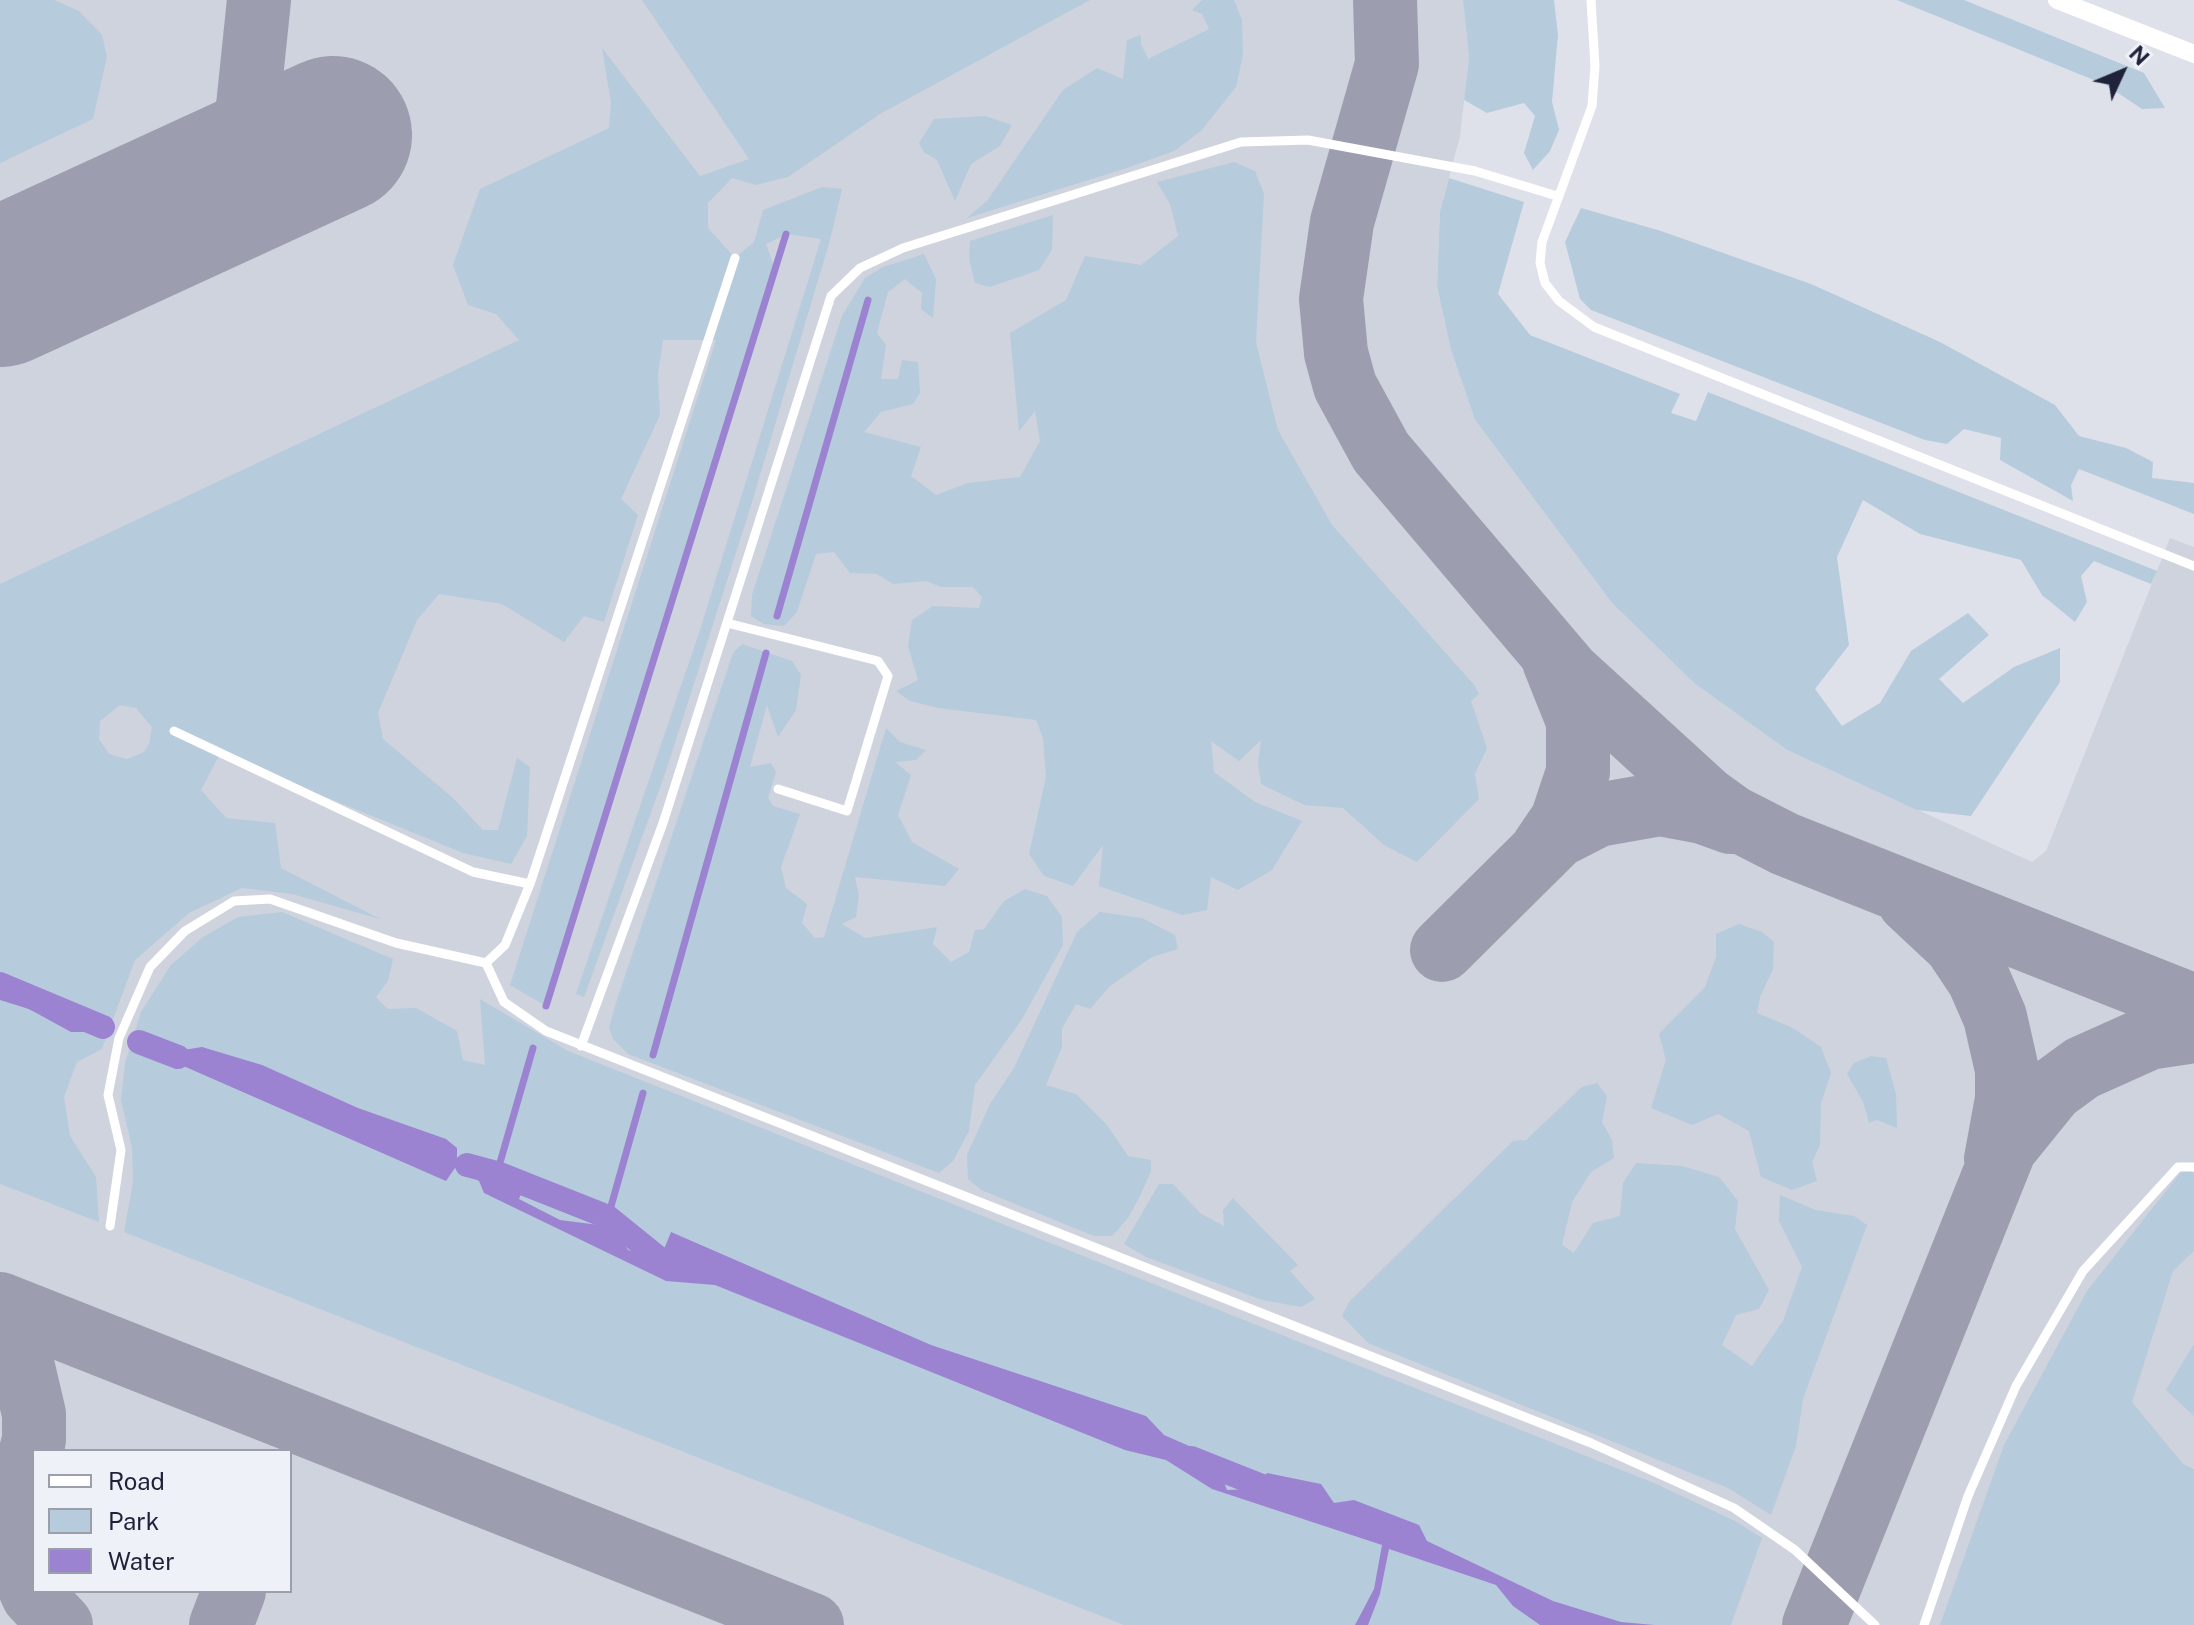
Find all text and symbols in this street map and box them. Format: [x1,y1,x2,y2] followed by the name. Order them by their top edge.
[2082,32,2162,112] north arrow
[2124,40,2155,71] text: N
[32,1449,292,1593] legend
[108,1467,165,1495] text: Road
[108,1507,159,1535] text: Park
[108,1547,175,1575] text: Water

